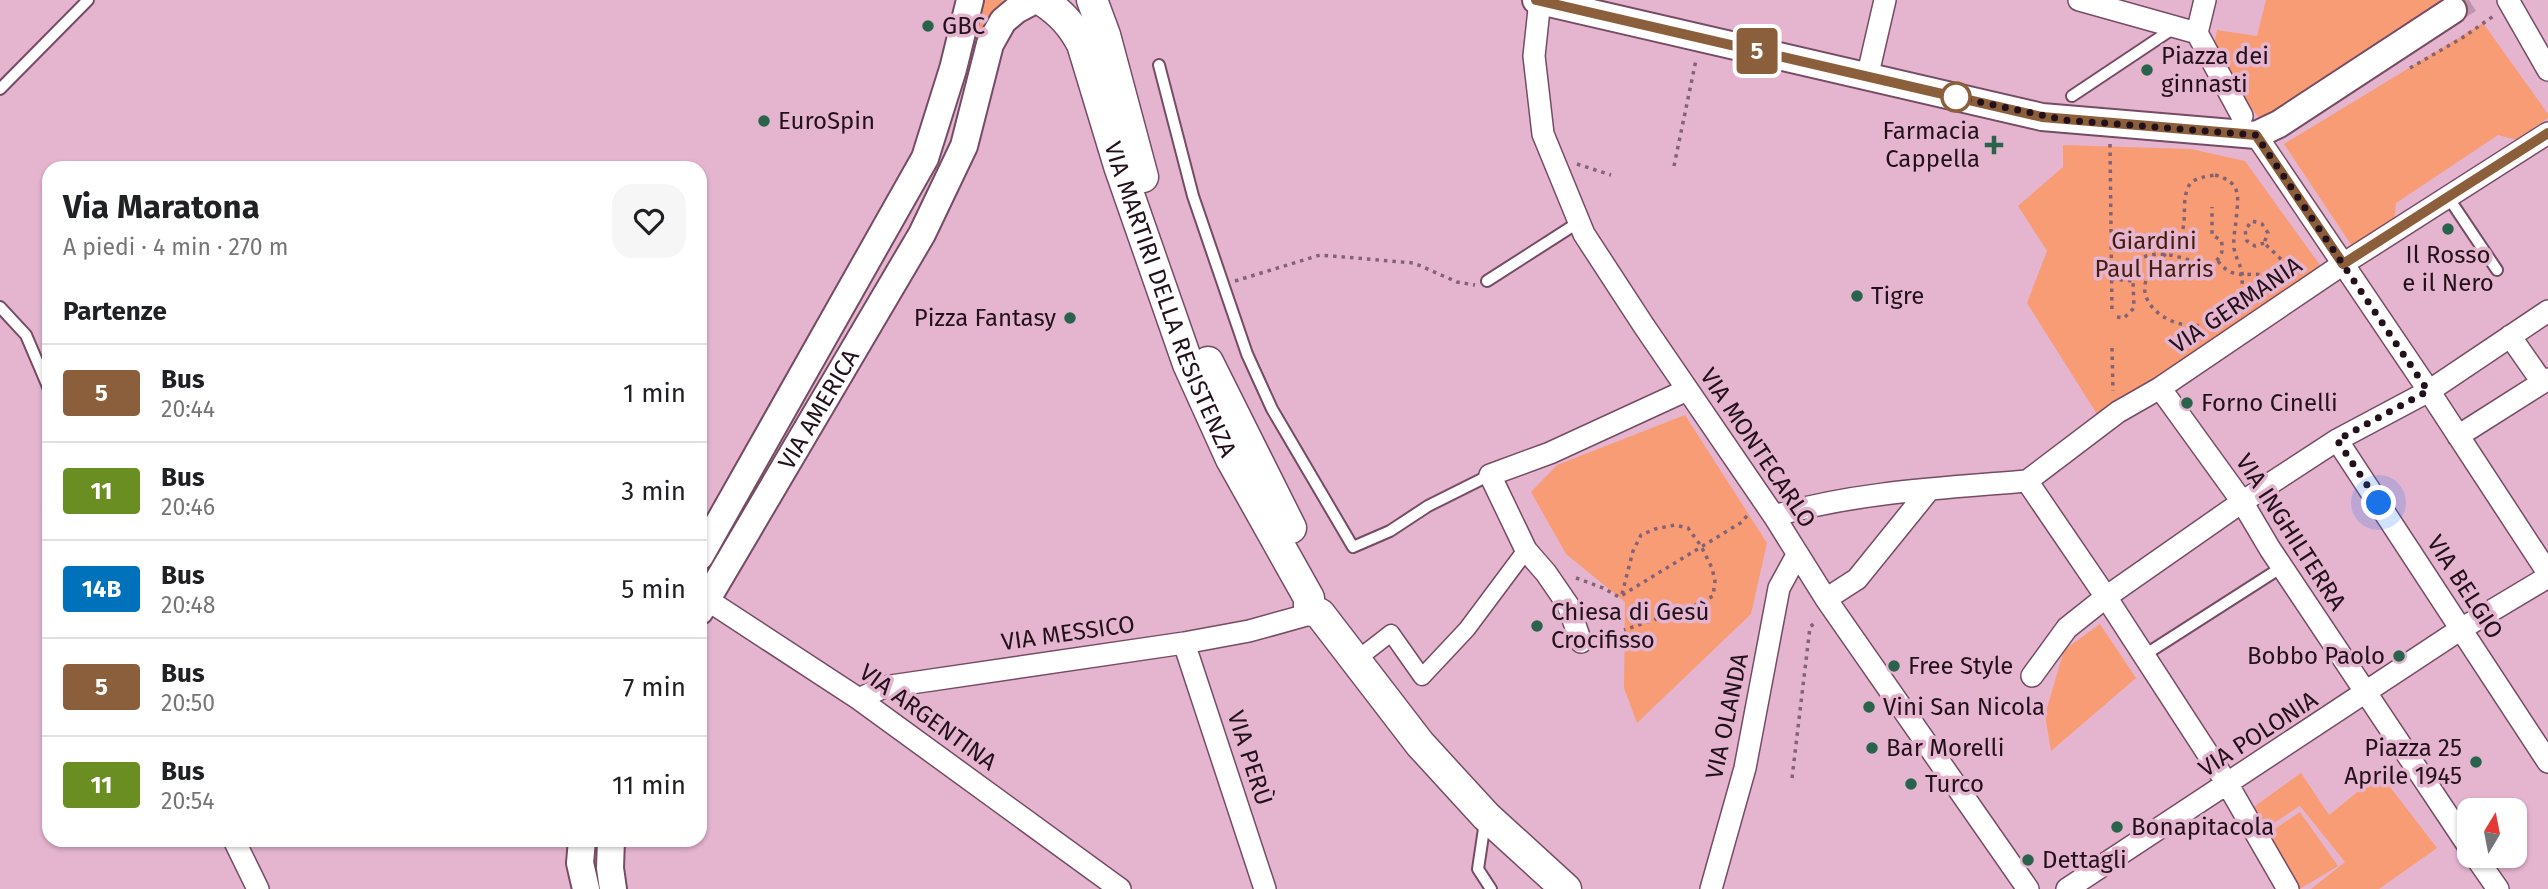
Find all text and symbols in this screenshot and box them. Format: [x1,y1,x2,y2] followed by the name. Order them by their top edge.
[942,12,985,40] place label: GBC
[920,18,936,34] marker: GBC
[1734,28,1780,74] line badge: 5
[1751,37,1763,65] text: 5
[2161,42,2269,98] place label: Piazza dei ginnasti
[2139,62,2155,78] marker: Piazza dei ginnasti
[1941,82,1971,112] unlabelled marker
[778,107,875,135] place label: EuroSpin
[756,113,772,129] marker: EuroSpin
[1882,117,1980,173] place label: Farmacia Cappella
[1986,137,2002,153] marker: Farmacia Cappella
[1098,138,1242,462] street label: VIA MARTIRI DELLA RESISTENZA
[612,184,686,258] button: heart
[63,187,260,227] text: Via Maratona
[2440,221,2456,237] marker: Il Rosso e il Nero
[2095,227,2213,283] park label: Giardini Paul Harris
[63,233,288,261] text: A piedi · 4 min · 270 m
[2402,241,2494,297] place label: Il Rosso e il Nero
[2165,251,2307,359] street label: VIA GERMANIA
[1871,282,1924,310] place label: Tigre
[1849,288,1865,304] marker: Tigre
[63,296,167,327] text: Partenze
[914,304,1056,332] place label: Pizza Fantasy
[1062,310,1078,326] marker: Pizza Fantasy
[772,344,865,475] street label: VIA AMERICA
[1694,363,1822,533] street label: VIA MONTECARLO
[161,364,204,395] text: Bus
[623,378,686,409] text: 1 min
[95,379,108,407] text: 5
[2201,389,2338,417] place label: Forno Cinelli
[161,395,215,423] text: 20:44
[2179,395,2195,411] marker: Forno Cinelli
[2230,449,2352,616] street label: VIA INGHILTERRA
[161,462,204,493] text: Bus
[621,476,686,507] text: 3 min
[91,477,112,505] text: 11
[2361,485,2396,520] your location
[161,493,215,521] text: 20:46
[2421,530,2509,644] street label: VIA BELGIO
[161,560,204,591] text: Bus
[621,574,686,605] text: 5 min
[82,575,121,603] text: 14B
[161,591,216,619] text: 20:48
[1551,598,1709,654] place label: Chiesa di Gesù Crocifisso
[1000,610,1136,656] street label: VIA MESSICO
[1529,618,1545,634] marker: Chiesa di Gesù Crocifisso
[2247,642,2385,670] place label: Bobbo Paolo
[2391,648,2407,664] marker: Bobbo Paolo
[1700,650,1754,782] street label: VIA OLANDA
[1908,652,2013,680] place label: Free Style
[161,658,204,689] text: Bus
[854,658,1002,776] street label: VIA ARGENTINA
[1886,658,1902,674] marker: Free Style
[623,672,686,703] text: 7 min
[95,673,108,701] text: 5
[2193,685,2323,783] street label: VIA POLONIA
[161,689,215,717] text: 20:50
[1883,693,2045,721] place label: Vini San Nicola
[1861,699,1877,715] marker: Vini San Nicola
[1222,707,1279,809] street label: VIA PERÙ
[1886,734,2004,762] place label: Bar Morelli
[2344,734,2462,790] place label: Piazza 25 Aprile 1945
[1864,740,1880,756] marker: Bar Morelli
[2468,754,2484,770] marker: Piazza 25 Aprile 1945
[161,756,204,787] text: Bus
[612,770,686,801] text: 11 min
[1925,770,1984,798] place label: Turco
[91,771,112,799] text: 11
[1903,776,1919,792] marker: Turco
[161,787,215,815] text: 20:54
[2457,798,2527,868] north arrow
[2457,798,2527,868] map controls
[2131,813,2274,841] place label: Bonapitacola
[2109,819,2125,835] marker: Bonapitacola
[2042,846,2127,874] place label: Dettagli
[2020,852,2036,868] marker: Dettagli

